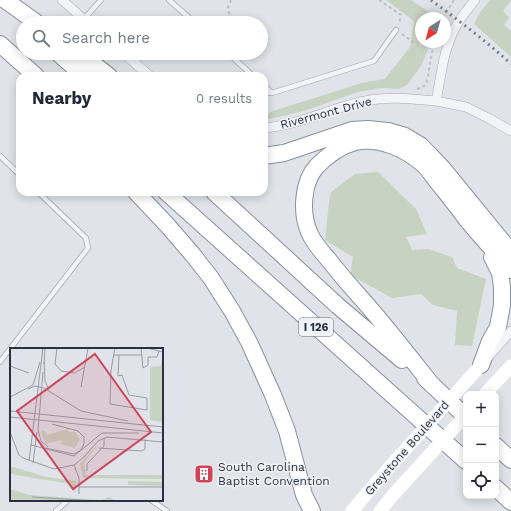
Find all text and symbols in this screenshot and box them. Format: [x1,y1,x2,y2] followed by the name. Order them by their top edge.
[415,12,451,48] north arrow
[16,16,268,60] search box
[30,27,52,49] icon: search
[62,29,150,47] text: Search here
[32,88,91,108] text: Nearby
[196,91,252,106] text: 0 results
[279,94,373,132] street label: Rivermont Drive
[299,318,333,336] road number: I 126
[10,348,163,501] inset map
[463,391,499,499] map controls
[463,391,499,427] button: +
[362,398,452,498] street label: Greystone Boulevard
[463,427,499,463] button: −
[218,460,330,488] place label: South Carolina Baptist Convention
[193,463,215,485] building icon: South Carolina Baptist Convention
[463,463,499,499] button: locate

